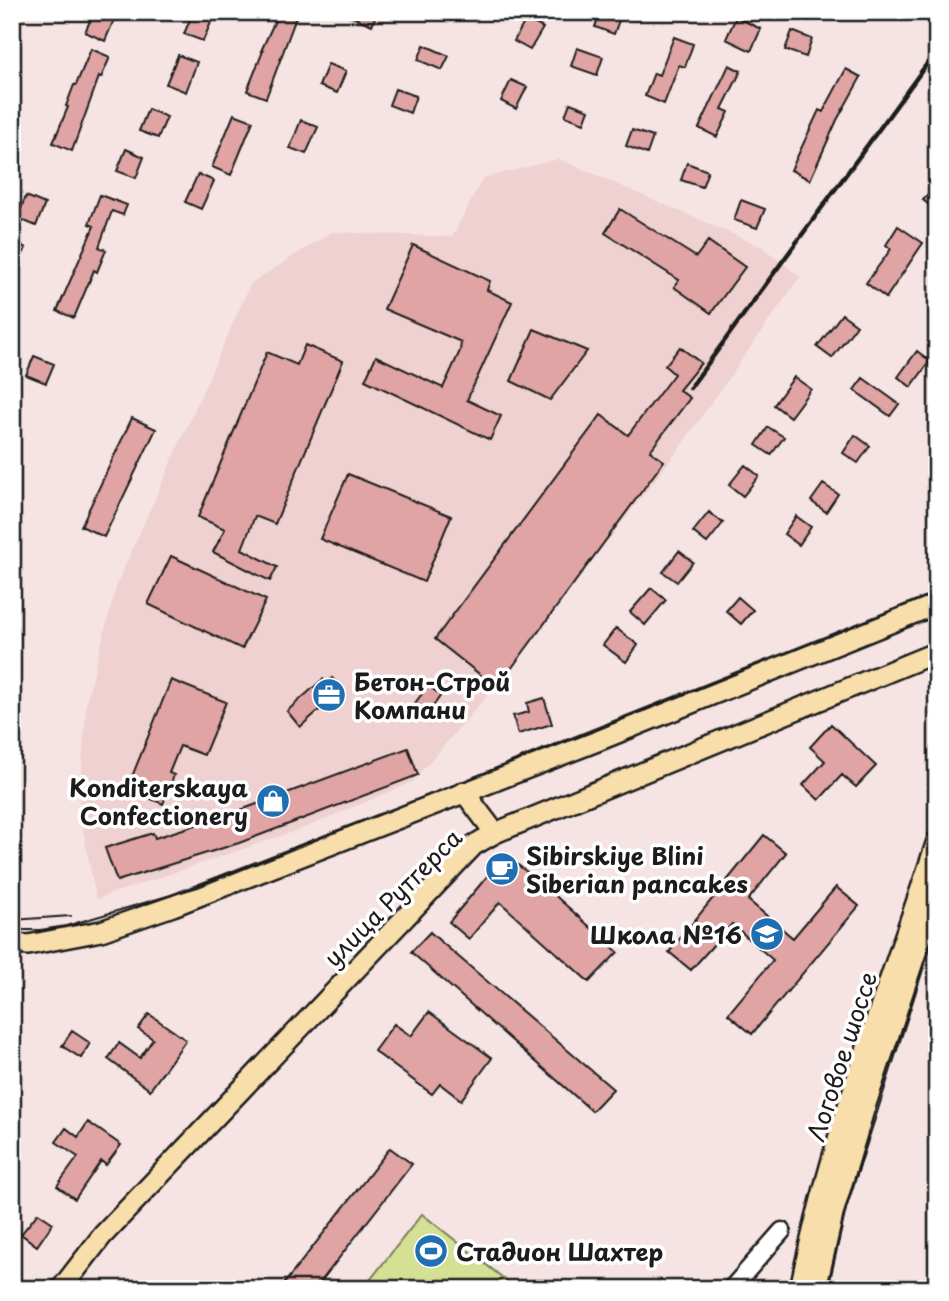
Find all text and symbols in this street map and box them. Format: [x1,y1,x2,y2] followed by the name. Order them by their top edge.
[354,663,510,727] place label: Бетон-Строй Компани
[310,676,348,714] office icon: Бетон-Строй Компани
[69,769,248,833] place label: Konditerskaya Confectionery
[254,782,292,820] shop icon: Konditerskaya Confectionery
[315,820,469,974] street label: улица Рутгерса
[526,837,748,901] place label: Sibirskiye Blini Siberian pancakes
[483,850,521,888] cafe icon: Sibirskiye Blini Siberian pancakes
[748,915,786,953] school or university icon: Школа №16
[590,916,742,952] place label: Школа №16
[797,967,885,1145] street label: Логовое шоссе
[412,1232,450,1270] sports icon: Стадион Шахтер
[456,1233,663,1269] place label: Стадион Шахтер

